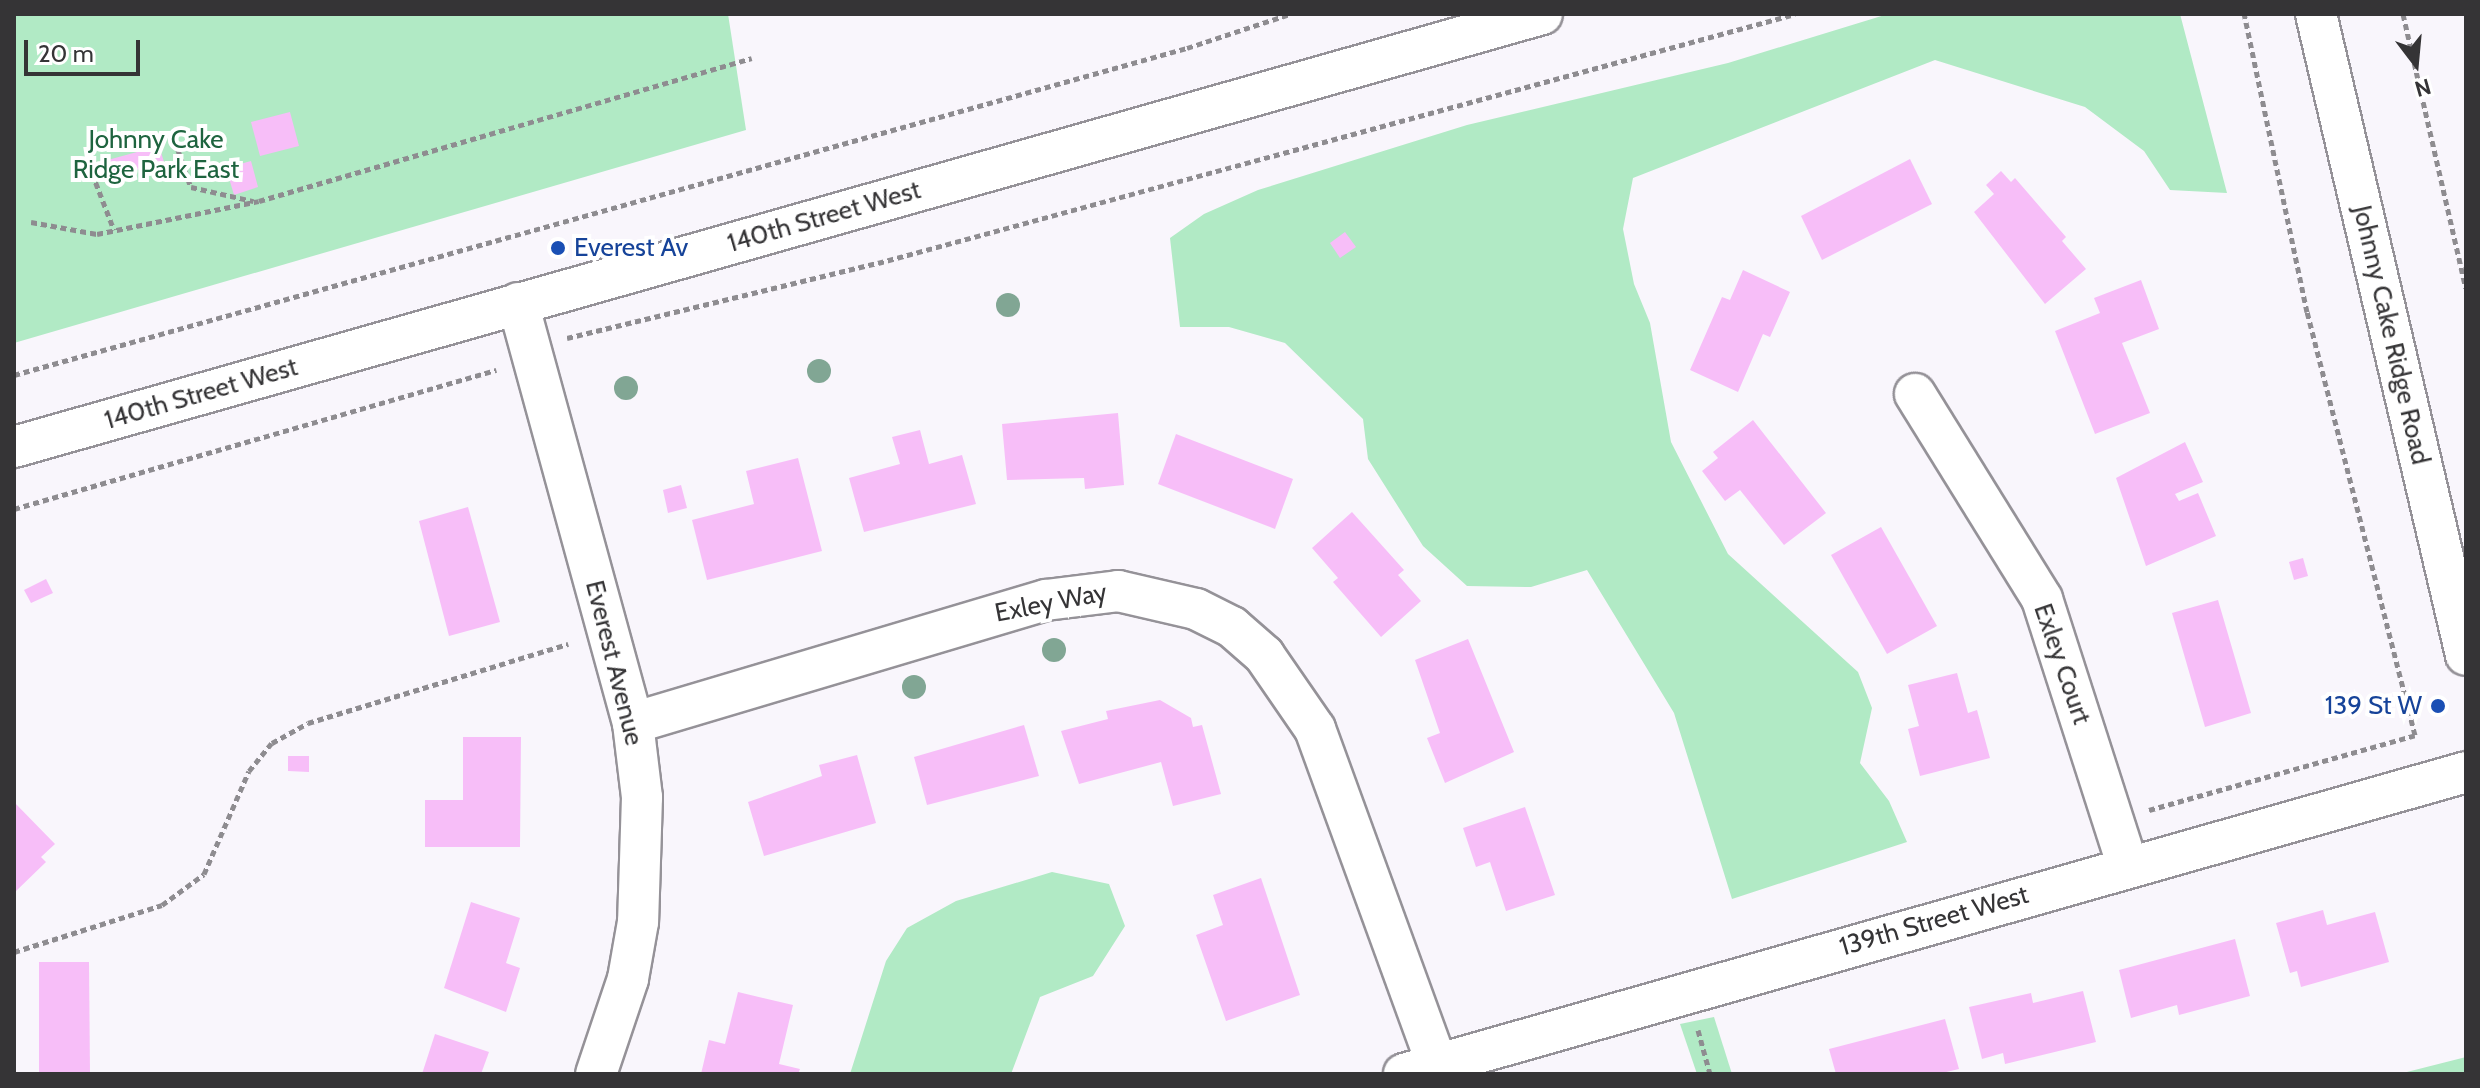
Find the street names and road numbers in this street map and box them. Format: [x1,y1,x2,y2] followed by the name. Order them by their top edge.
[724,175,924,259] street label: 140th Street West
[2346,202,2436,468] street label: Johnny Cake Ridge Road
[101,352,301,436] street label: 140th Street West
[578,577,650,749] street label: Everest Avenue
[992,577,1110,629] street label: Exley Way
[2027,600,2097,728] street label: Exley Court
[1836,879,2032,963] street label: 139th Street West

